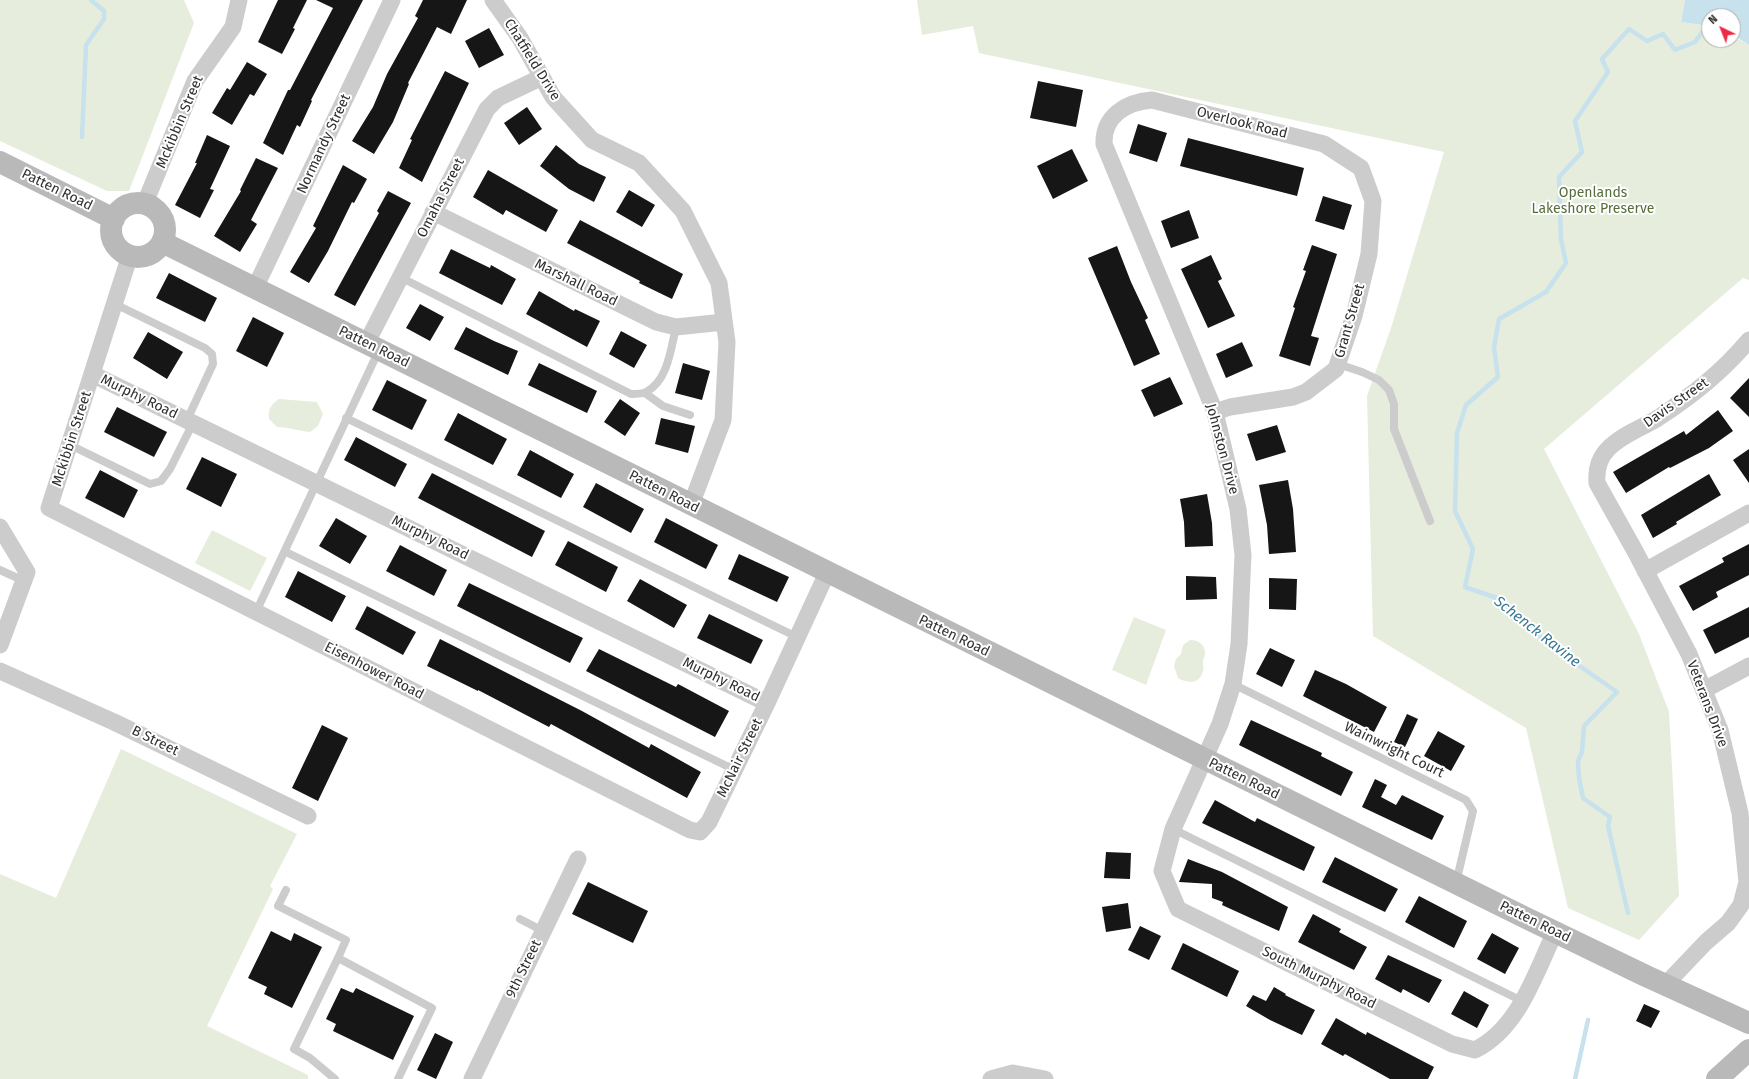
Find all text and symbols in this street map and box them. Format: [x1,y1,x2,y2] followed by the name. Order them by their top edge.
[1701,8,1741,48] north arrow
[1706,12,1720,27] text: N
[500,16,564,104] street label: Chatfield Drive
[153,73,207,171] street label: Mckibbin Street
[294,92,354,196] street label: Normandy Street
[1195,104,1289,142] street label: Overlook Road
[414,156,468,240] street label: Omaha Street
[19,166,95,214] street label: Patten Road
[1532,185,1654,218] park label: Openlands Lakeshore Preserve
[532,256,620,310] street label: Marshall Road
[1331,282,1369,360] street label: Grant Street
[336,323,412,371] street label: Patten Road
[98,371,180,423] street label: Murphy Road
[1640,375,1712,431] street label: Davis Street
[49,389,95,489] street label: Mckibbin Street
[1202,402,1242,496] street label: Johnston Drive
[626,467,702,517] street label: Patten Road
[389,512,471,564] street label: Murphy Road
[1490,593,1584,671] water label: Schenck Ravine
[916,612,992,660] street label: Patten Road
[322,639,426,703] street label: Eisenhower Road
[680,654,762,706] street label: Murphy Road
[1683,658,1731,750] street label: Veterans Drive
[714,716,766,800] street label: McNair Street
[1341,719,1447,781] street label: Wainwright Court
[129,722,181,760] street label: B Street
[1206,755,1282,803] street label: Patten Road
[1497,898,1573,946] street label: Patten Road
[503,937,545,1001] street label: 9th Street
[1259,943,1379,1013] street label: South Murphy Road

